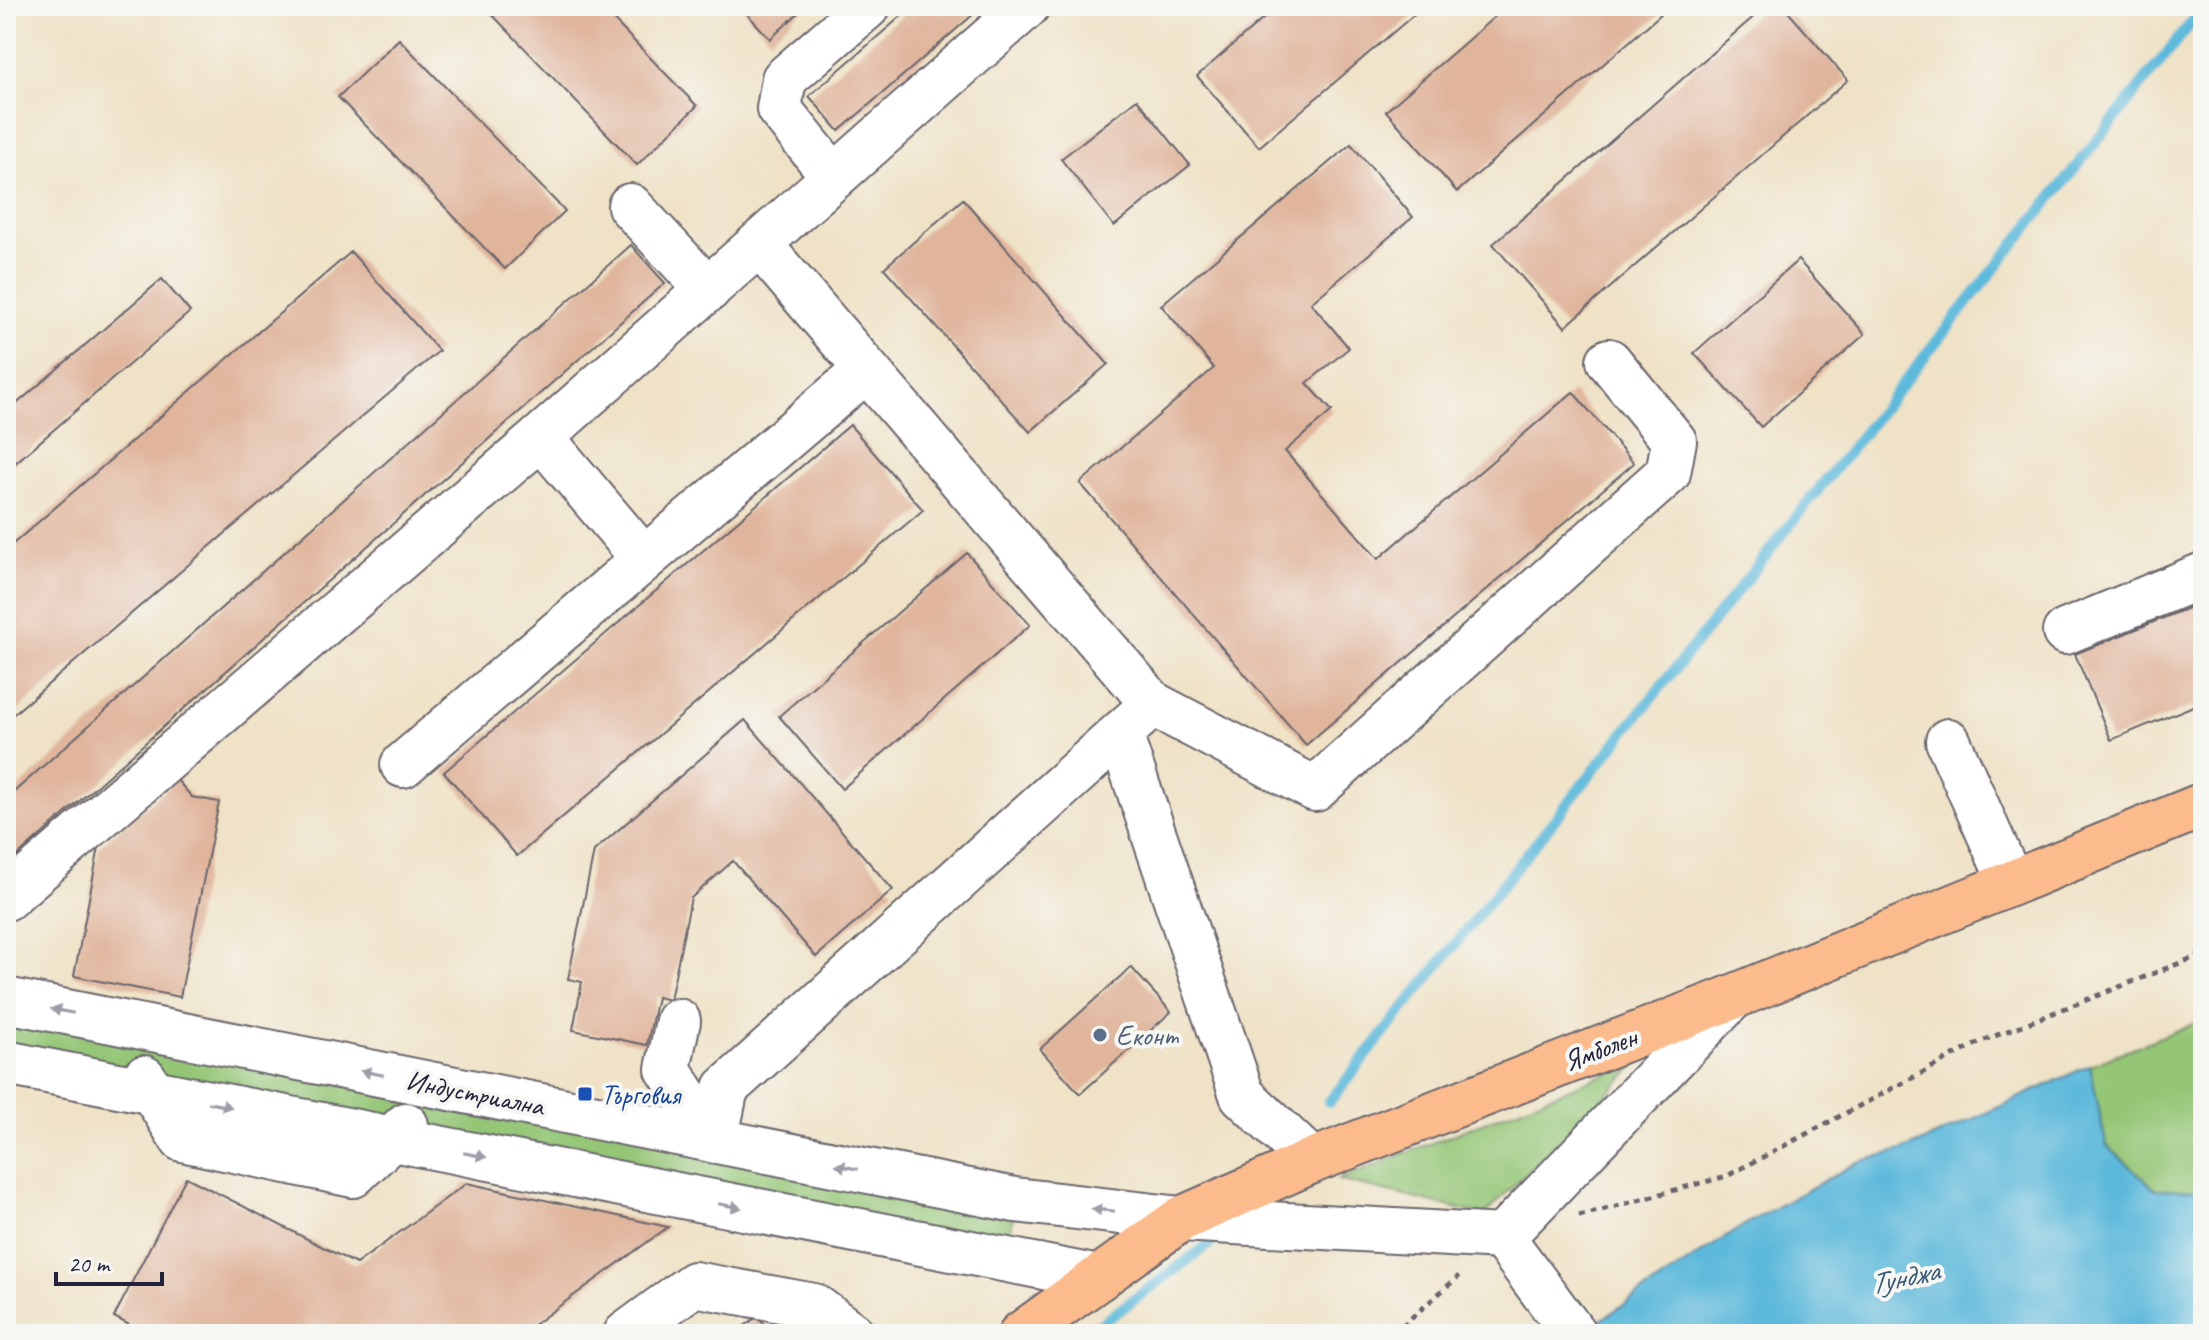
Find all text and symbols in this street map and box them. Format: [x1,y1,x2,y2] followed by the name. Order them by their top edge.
[50,1005,75,1017] one-way arrow
[1116,1018,1180,1053] place label: Еконт
[1558,1018,1643,1079] street label: Ямболен
[1091,1026,1109,1044] marker: Еконт
[403,1062,549,1124] street label: Индустриална
[360,1066,385,1079] one-way arrow
[601,1077,682,1112] place label: Търговия
[576,1085,594,1103] marker: Търговия
[208,1100,233,1112] one-way arrow
[463,1149,488,1162] one-way arrow
[834,1160,859,1173] one-way arrow
[718,1200,743,1212] one-way arrow
[1090,1204,1115,1217] one-way arrow
[56,1236,162,1286] scale bar
[68,1249,111,1279] text: 20 m
[1866,1251,1945,1303] water label: Тунджа

